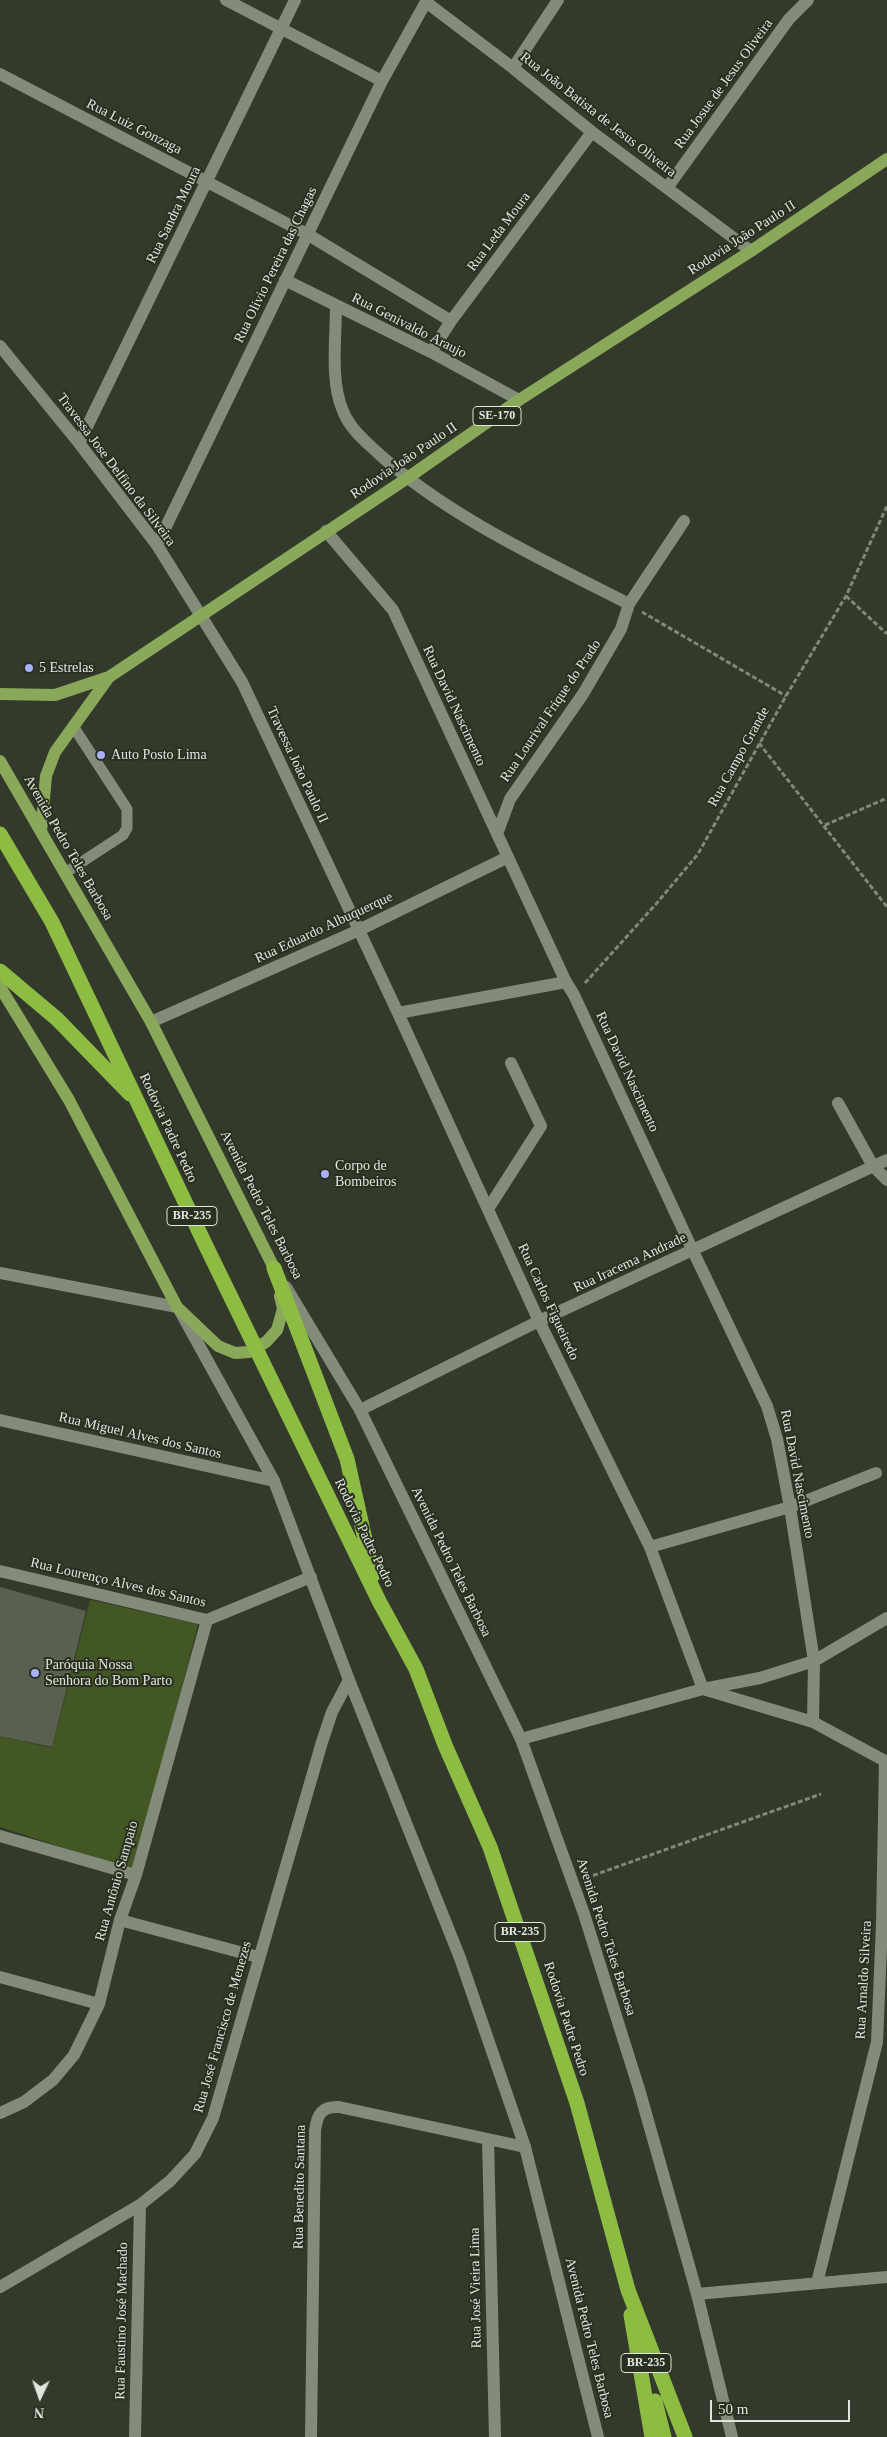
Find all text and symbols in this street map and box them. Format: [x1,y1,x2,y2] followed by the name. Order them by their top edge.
[671,16,777,152] street label: Rua Josue de Jesus Oliveira
[517,49,679,181] street label: Rua João Batista de Jesus Oliveira
[83,96,185,158] street label: Rua Luiz Gonzaga
[143,164,205,266] street label: Rua Sandra Moura
[231,184,321,346] street label: Rua Olivio Pereira das Chagas
[464,189,534,275] street label: Rua Leda Moura
[685,197,799,279] street label: Rodovia João Paulo II
[349,290,469,362] street label: Rua Genivaldo Araujo
[53,390,179,550] street label: Travessa Jose Delfino da Silveira
[473,406,521,426] road number: SE-170
[348,419,460,503] street label: Rodovia João Paulo II
[497,637,605,785] street label: Rua Lourival Frique do Prado
[419,643,489,769] street label: Rua David Nascimento
[39,660,94,676] place label: 5 Estrelas
[23,662,35,674] marker: 5 Estrelas
[263,704,331,826] street label: Travessa João Paulo II
[705,704,773,810] street label: Rua Campo Grande
[111,747,207,763] place label: Auto Posto Lima
[95,749,107,761] marker: Auto Posto Lima
[20,772,116,924] street label: Avenida Pedro Teles Barbosa
[252,889,396,967] street label: Rua Eduardo Albuquerque
[592,1009,662,1135] street label: Rua David Nascimento
[135,1071,201,1185] street label: Rodovia Padre Pedro
[216,1128,306,1282] street label: Avenida Pedro Teles Barbosa
[335,1158,396,1190] place label: Corpo de Bombeiros
[319,1168,331,1180] marker: Corpo de Bombeiros
[167,1206,217,1226] road number: BR-235
[571,1229,689,1297] street label: Rua Iracema Andrade
[514,1241,582,1363] street label: Rua Carlos Figueiredo
[776,1408,818,1540] street label: Rua David Nascimento
[57,1409,223,1463] street label: Rua Miguel Alves dos Santos
[330,1476,398,1590] street label: Rodovia Padre Pedro
[407,1484,495,1640] street label: Avenida Pedro Teles Barbosa
[29,1555,207,1611] street label: Rua Lourenço Alves dos Santos
[45,1657,172,1690] place label: Paróquia Nossa Senhora do Bom Parto
[29,1667,41,1679] marker: Paróquia Nossa Senhora do Bom Parto
[92,1819,142,1943] street label: Rua Antônio Sampaio
[573,1856,639,2018] street label: Avenida Pedro Teles Barbosa
[852,1920,876,2040] street label: Rua Arnaldo Silveira
[495,1922,545,1941] road number: BR-235
[190,1939,256,2115] street label: Rua José Francisco de Menezes
[540,1960,592,2078] street label: Rodovia Padre Pedro
[291,2125,309,2249] street label: Rua Benedito Santana
[467,2227,485,2349] street label: Rua José Vieira Lima
[112,2242,132,2400] street label: Rua Faustino José Machado
[561,2256,617,2420] street label: Avenida Pedro Teles Barbosa
[621,2354,671,2372] road number: BR-235
[15,2372,65,2422] north arrow
[712,2390,852,2422] scale bar
[718,2401,748,2417] text: 50 m
[34,2405,45,2420] text: N

